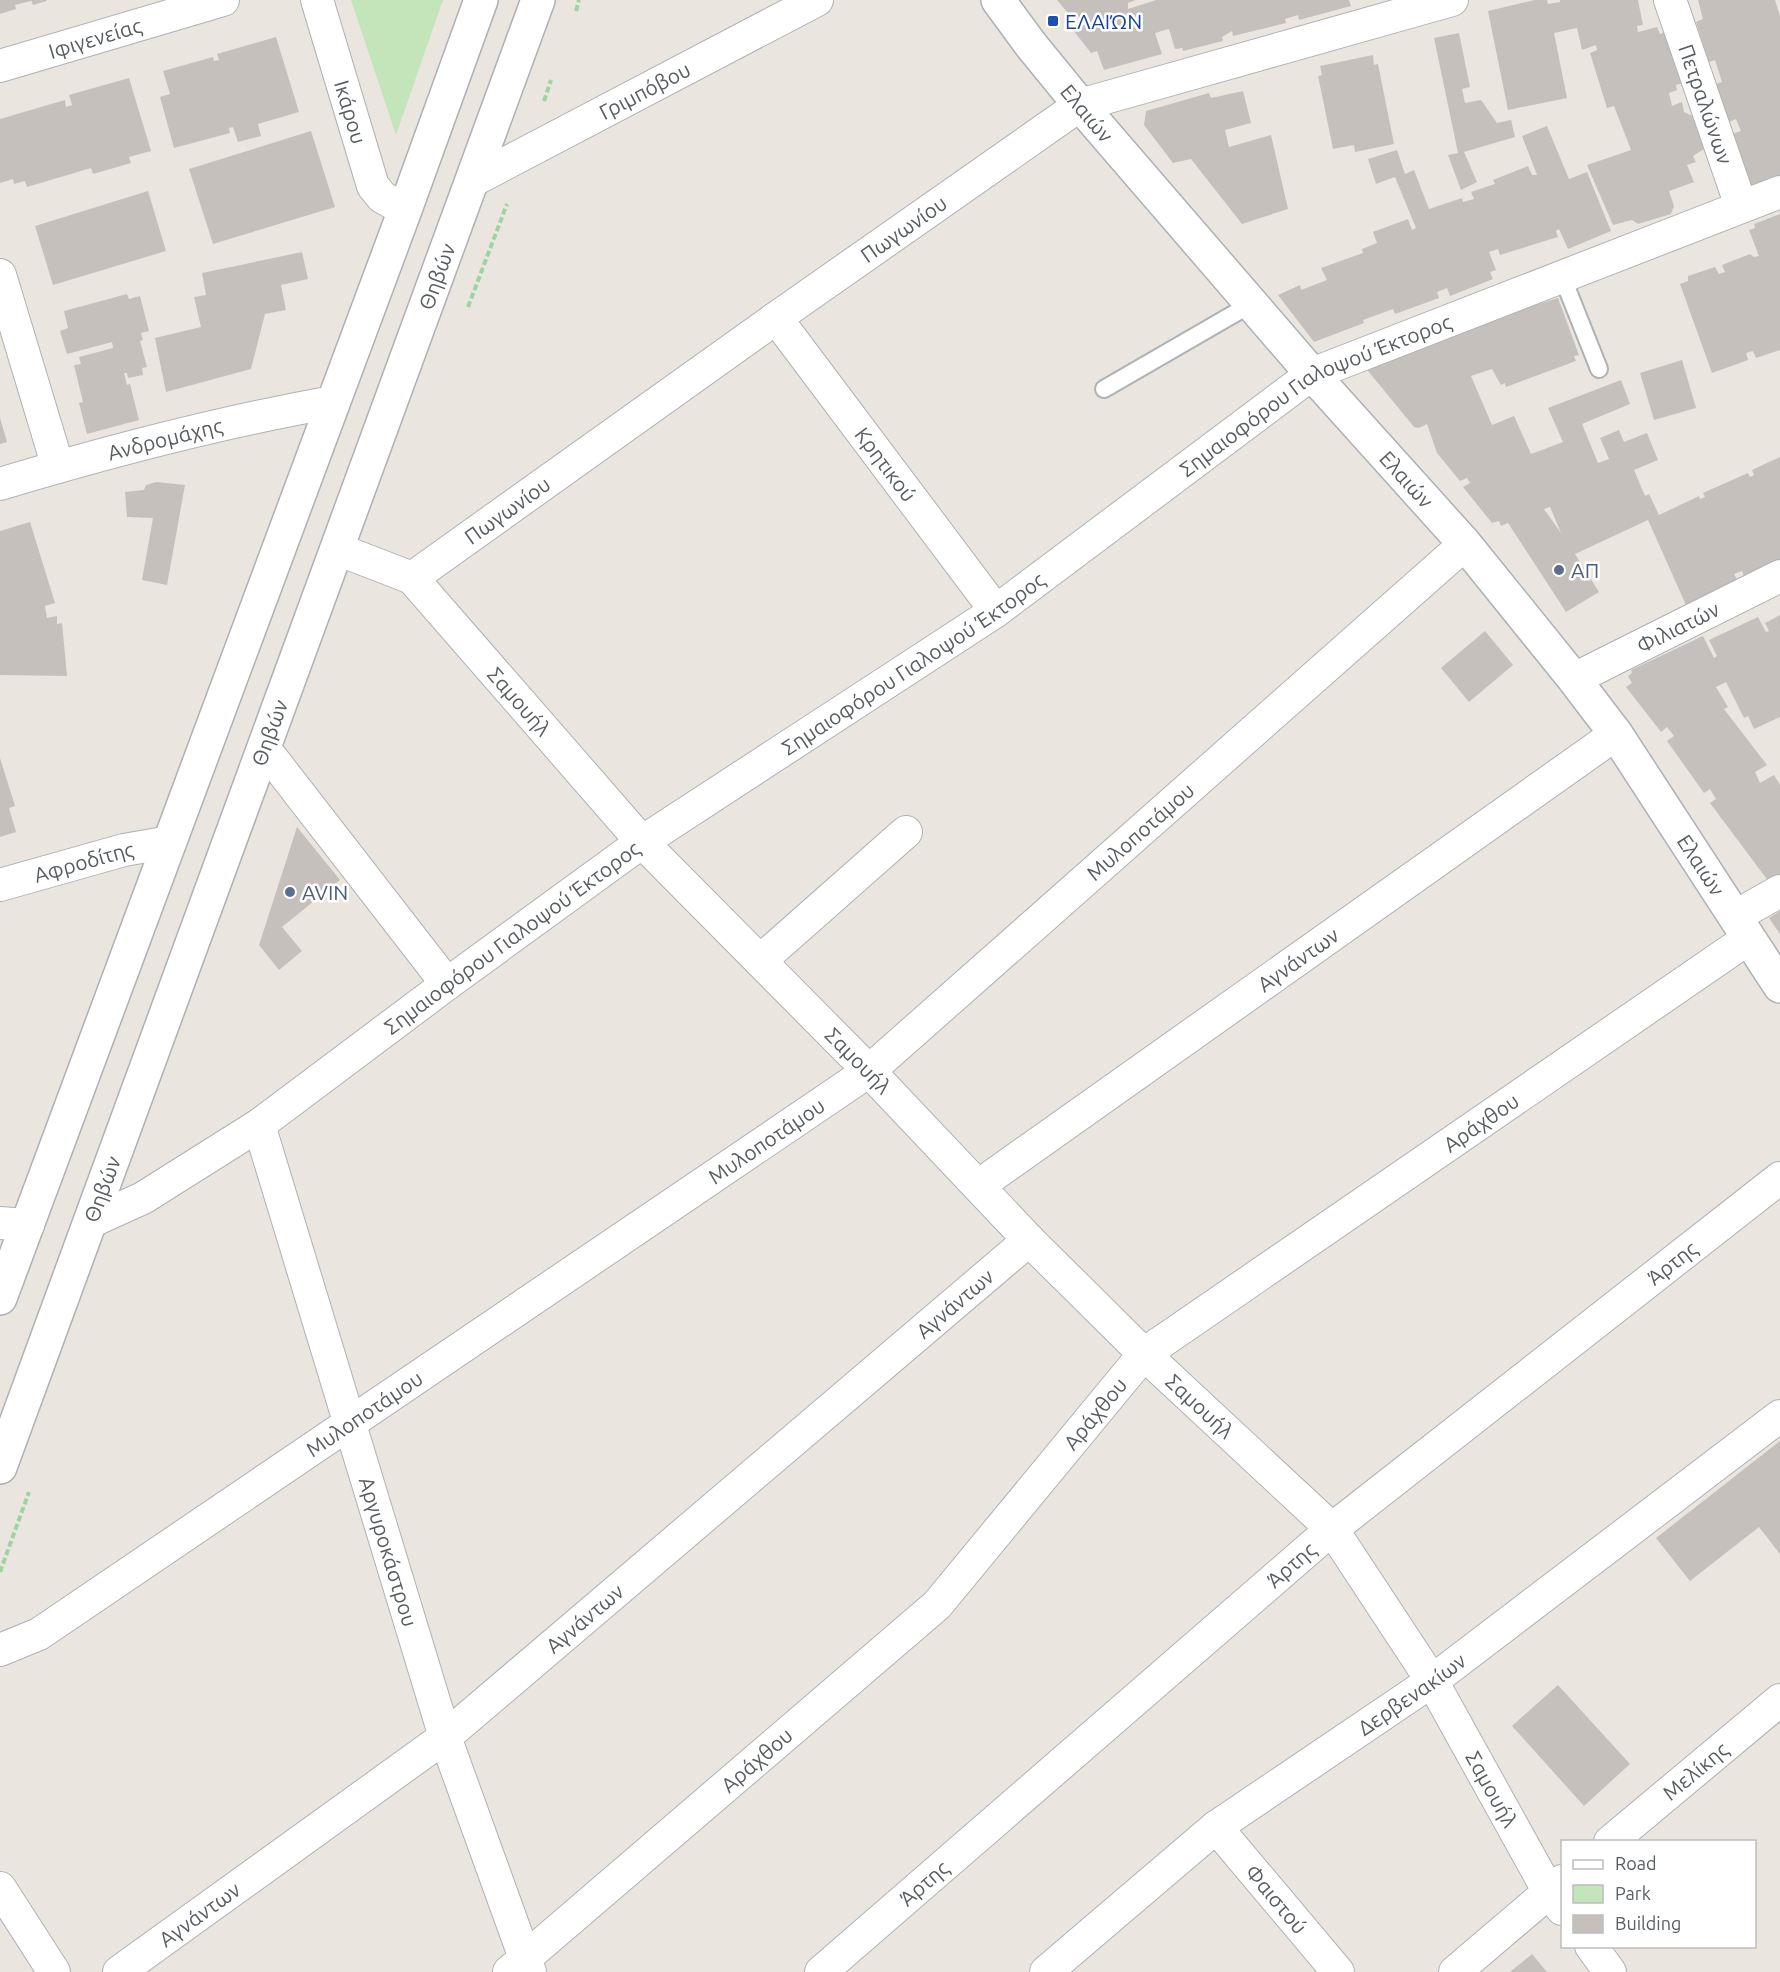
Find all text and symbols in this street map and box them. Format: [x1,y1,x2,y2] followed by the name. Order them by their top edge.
[1065,9,1142,33] place label: ΕΛΑΙΏΝ
[46,13,145,63] street label: Ιφιγενείας
[1046,14,1060,28] marker: ΕΛΑΙΏΝ
[1674,41,1738,167] street label: Πετραλώνων
[595,57,694,124] street label: Γριμπόβου
[330,77,372,147] street label: Ικάρου
[1056,79,1118,147] street label: Ελαιών
[856,190,951,267] street label: Πωγωνίου
[414,240,460,313] street label: Θηβών
[1175,309,1455,481] street label: Σημαιοφόρου Γιαλοψού Έκτορος
[105,413,225,465] street label: Ανδρομάχης
[850,423,921,506] street label: Κρητικού
[1375,446,1438,512] street label: Ελαιών
[460,471,555,549] street label: Πωγωνίου
[1571,558,1599,582] place label: ΑΠ
[1552,563,1566,577] marker: ΑΠ
[777,567,1049,760] street label: Σημαιοφόρου Γιαλοψού Έκτορος
[1632,596,1723,658] street label: Φιλιατών
[483,662,556,741] street label: Σαμουήλ
[246,696,292,769] street label: Θηβών
[1081,777,1199,885] street label: Μυλοποτάμου
[1673,830,1730,900] street label: Ελαιών
[31,836,136,887] street label: Αφροδίτης
[379,836,645,1039] street label: Σημαιοφόρου Γιαλοψού Έκτορος
[302,880,348,904] place label: AVIN
[283,885,297,899] marker: AVIN
[1253,922,1343,996] street label: Αγνάντων
[821,1022,896,1099] street label: Σαμουήλ
[1439,1088,1523,1157] street label: Αράχθου
[704,1093,829,1189] street label: Μυλοποτάμου
[79,1153,125,1225] street label: Θηβών
[1642,1236,1702,1290] street label: Άρτης
[911,1264,998,1343] street label: Αγνάντων
[301,1366,427,1461] street label: Μυλοποτάμου
[1161,1369,1239,1443] street label: Σαμουήλ
[1058,1373,1132,1454] street label: Αράχθου
[355,1474,423,1629] street label: Αργυροκάστρου
[1262,1537,1321,1592] street label: Άρτης
[541,1579,628,1658] street label: Αγνάντων
[1353,1648,1470,1740] street label: Δερβενακίων
[716,1723,797,1797] street label: Αράχθου
[1658,1737,1733,1805] street label: Μελίκης
[1461,1747,1523,1832] street label: Σαμουήλ
[1561,1840,1756,1948] legend
[1615,1853,1657,1873] text: Road
[894,1855,953,1911] street label: Άρτης
[1241,1860,1312,1938] street label: Φαιστού
[154,1877,244,1951] street label: Αγνάντων
[1615,1883,1651,1903] text: Park
[1615,1913,1681,1933] text: Building

